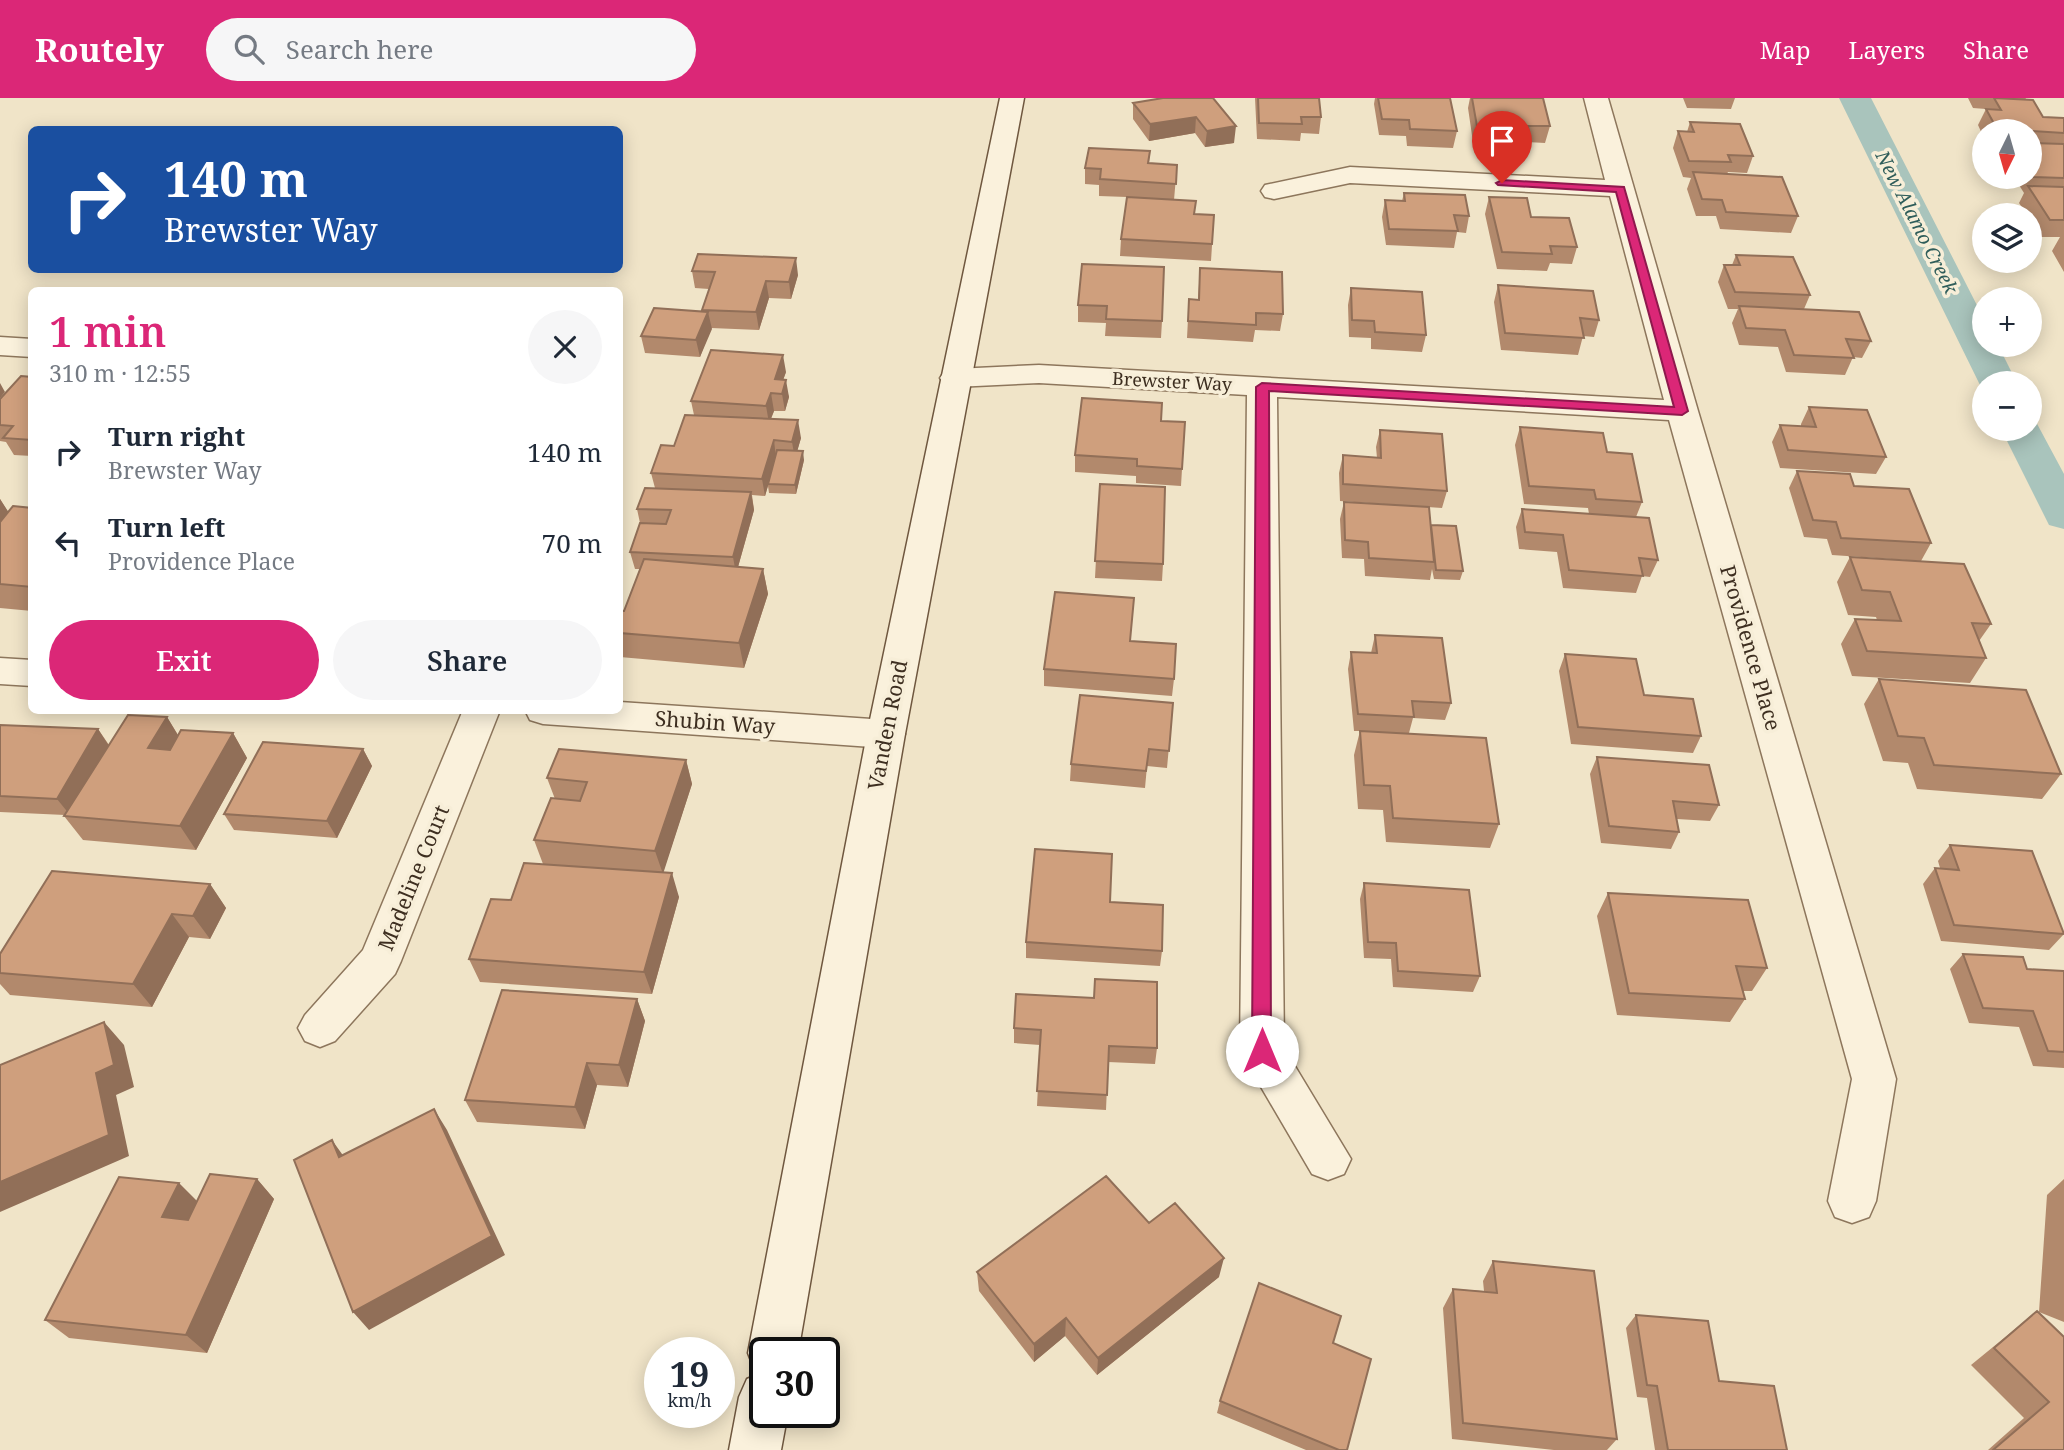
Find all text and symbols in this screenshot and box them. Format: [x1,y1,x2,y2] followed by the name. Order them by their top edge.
[206,18,696,81] search box
[35,27,164,72] text: Routely
[230,30,268,68] icon: search
[286,31,433,67] text: Search here
[1760,33,1811,66] text: Map
[1849,33,1925,66] text: Layers
[1963,33,2029,66] text: Share
[1472,111,1532,183] pin
[1972,119,2042,189] north arrow
[1972,119,2042,441] map controls
[1483,122,1521,160] icon: arrive
[164,145,308,211] text: 140 m
[1869,145,1965,299] water label: New Alamo Creek
[49,154,140,245] icon: right
[1972,203,2042,273] button: layers
[164,208,378,251] text: Brewster Way
[1972,287,2042,357] button: +
[49,302,166,359] text: 1 min
[528,310,602,384] button: close
[49,357,191,389] text: 310 m · 12:55
[1111,366,1234,396] street label: Brewster Way
[1972,371,2042,441] button: −
[108,418,245,454] text: Turn right
[49,433,87,471] icon: right
[527,434,602,470] text: 140 m
[108,454,262,486] text: Brewster Way
[108,509,225,545] text: Turn left
[49,524,87,562] icon: left
[542,525,602,561] text: 70 m
[108,545,295,577] text: Providence Place
[1714,562,1788,734] street label: Providence Place
[49,620,319,700] button: Exit
[333,620,602,700] button: Share
[861,657,913,792] street label: Vanden Road
[654,704,776,740] street label: Shubin Way
[371,801,455,955] street label: Madeline Court
[1225,1014,1299,1088] position arrow
[749,1337,840,1428] speed limit sign: 30
[670,1350,709,1397] text: 19
[667,1388,712,1412] text: km/h

